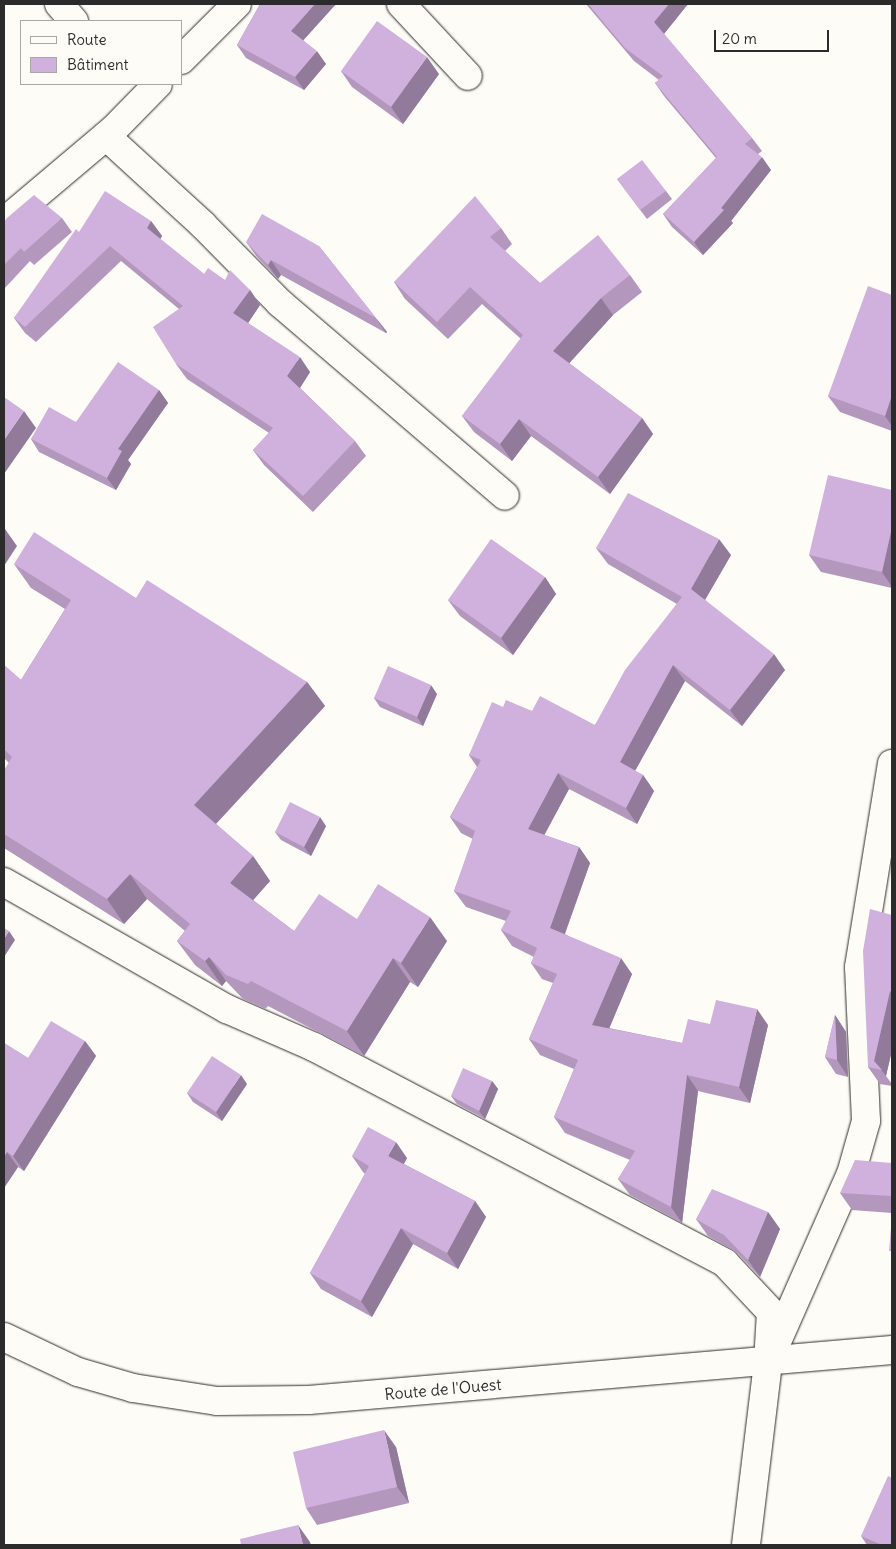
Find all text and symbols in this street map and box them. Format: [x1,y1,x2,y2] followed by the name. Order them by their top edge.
[20,20,182,85] legend
[716,20,831,52] scale bar
[722,29,757,48] text: 20 m
[67,30,107,49] text: Route
[67,55,129,74] text: Bâtiment
[384,1374,502,1404] street label: Route de l'Ouest

